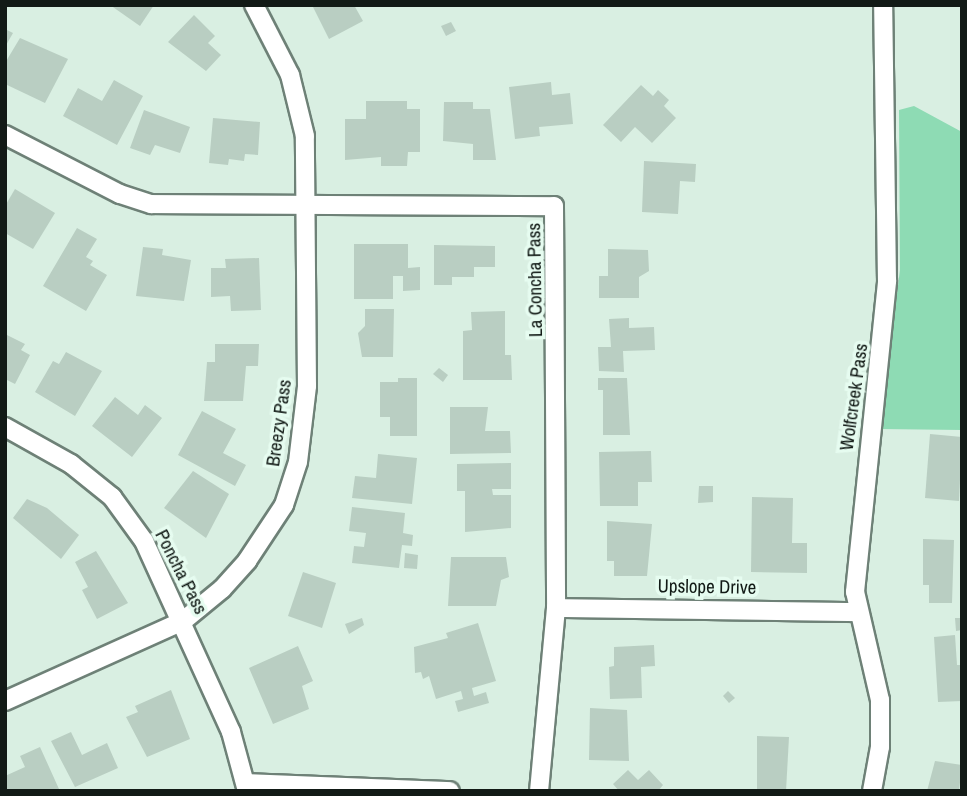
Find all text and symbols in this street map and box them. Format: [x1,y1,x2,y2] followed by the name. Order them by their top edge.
[523,223,547,337] street label: La Concha Pass
[835,342,873,452] street label: Wolfcreek Pass
[262,378,296,468] street label: Breezy Pass
[150,526,212,618] street label: Poncha Pass
[657,575,757,599] street label: Upslope Drive

